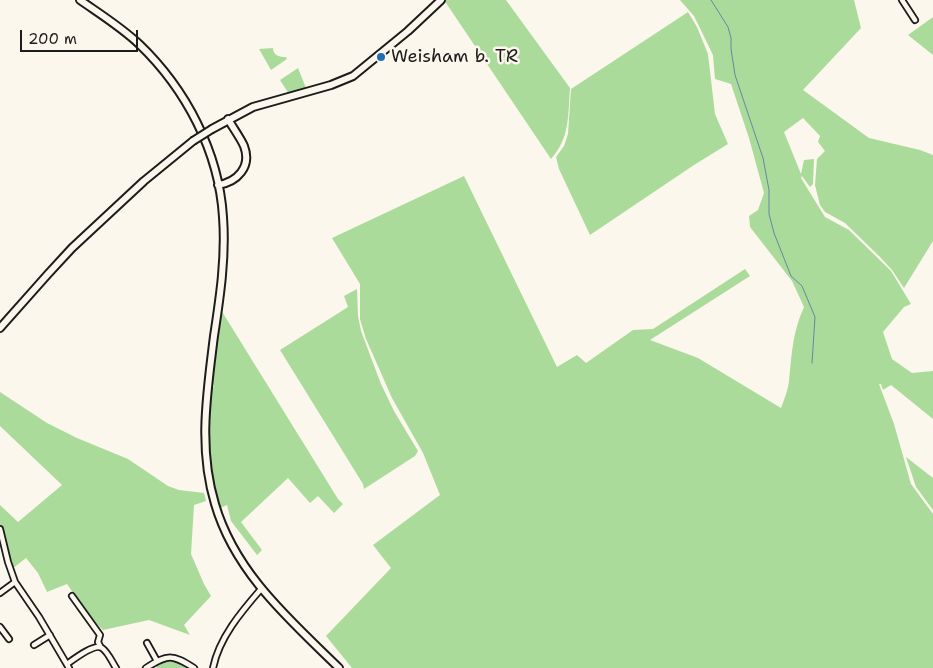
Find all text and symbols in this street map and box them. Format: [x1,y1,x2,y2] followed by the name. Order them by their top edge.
[22,20,140,52] scale bar
[28,29,77,49] text: 200 m
[391,46,518,68] place label: Weisham b. TR
[375,51,387,63] marker: Weisham b. TR

